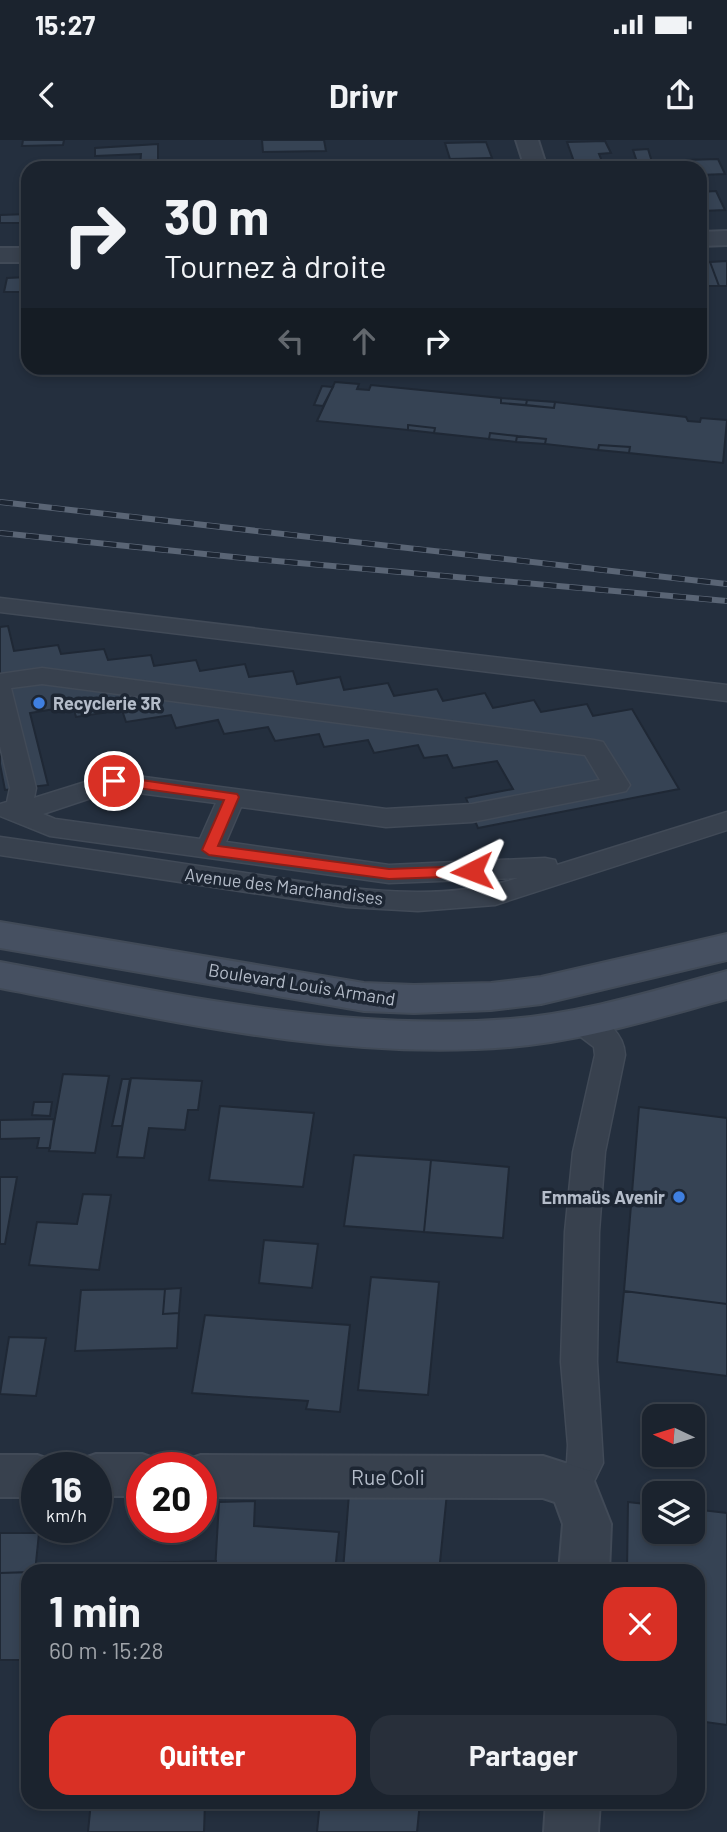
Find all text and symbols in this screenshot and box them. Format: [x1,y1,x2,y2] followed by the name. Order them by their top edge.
[35,9,95,40] text: 15:27
[28,76,66,114] icon: back
[329,76,398,114] text: Drivr
[661,76,699,114] icon: share
[164,186,269,245] text: 30 m
[49,189,140,280] icon: right
[164,246,386,284] text: Tournez à droite
[272,322,310,360] icon: left
[345,322,383,360] icon: ahead
[418,322,456,360] icon: right
[53,692,161,714] place label: Recyclerie 3R
[31,695,47,711] marker: Recyclerie 3R
[84,751,144,811] pin
[95,762,133,800] icon: arrive
[435,834,509,908] position arrow
[183,863,385,909] street label: Avenue des Marchandises
[207,958,397,1010] street label: Boulevard Louis Armand
[541,1186,665,1208] place label: Emmaüs Avenir
[671,1189,687,1205] marker: Emmaüs Avenir
[642,1404,705,1466] north arrow
[642,1404,705,1544] map controls
[126,1452,217,1543] speed limit sign: 20
[351,1464,425,1489] street label: Rue Coli
[51,1467,82,1509] text: 16
[642,1481,705,1544] button: layers
[46,1504,87,1526] text: km/h
[49,1585,141,1635] text: 1 min
[603,1587,677,1661] button: close
[49,1636,163,1664] text: 60 m · 15:28
[49,1715,356,1795] button: Quitter
[370,1715,677,1795] button: Partager

